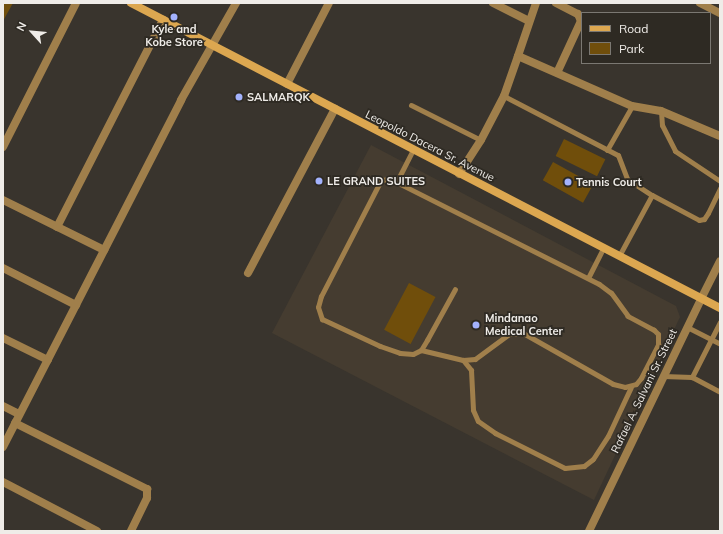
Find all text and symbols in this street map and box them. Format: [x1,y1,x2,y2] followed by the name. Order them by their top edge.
[12,12,52,52] north arrow
[169,12,179,22] marker: Kyle and Kobe Store
[581,12,711,64] legend
[13,20,29,33] text: N
[619,21,648,36] text: Road
[145,23,203,49] place label: Kyle and Kobe Store
[619,41,644,56] text: Park
[247,90,310,104] place label: SALMARQK
[234,92,244,102] marker: SALMARQK
[363,108,497,184] street label: Leopoldo Dacera Sr. Avenue
[327,174,425,188] place label: LE GRAND SUITES
[576,175,642,189] place label: Tennis Court
[314,176,324,186] marker: LE GRAND SUITES
[563,177,573,187] marker: Tennis Court
[485,312,563,338] place label: Mindanao Medical Center
[470,319,482,331] marker: Mindanao Medical Center
[608,327,680,455] street label: Rafael A. Salvani Sr. Street

